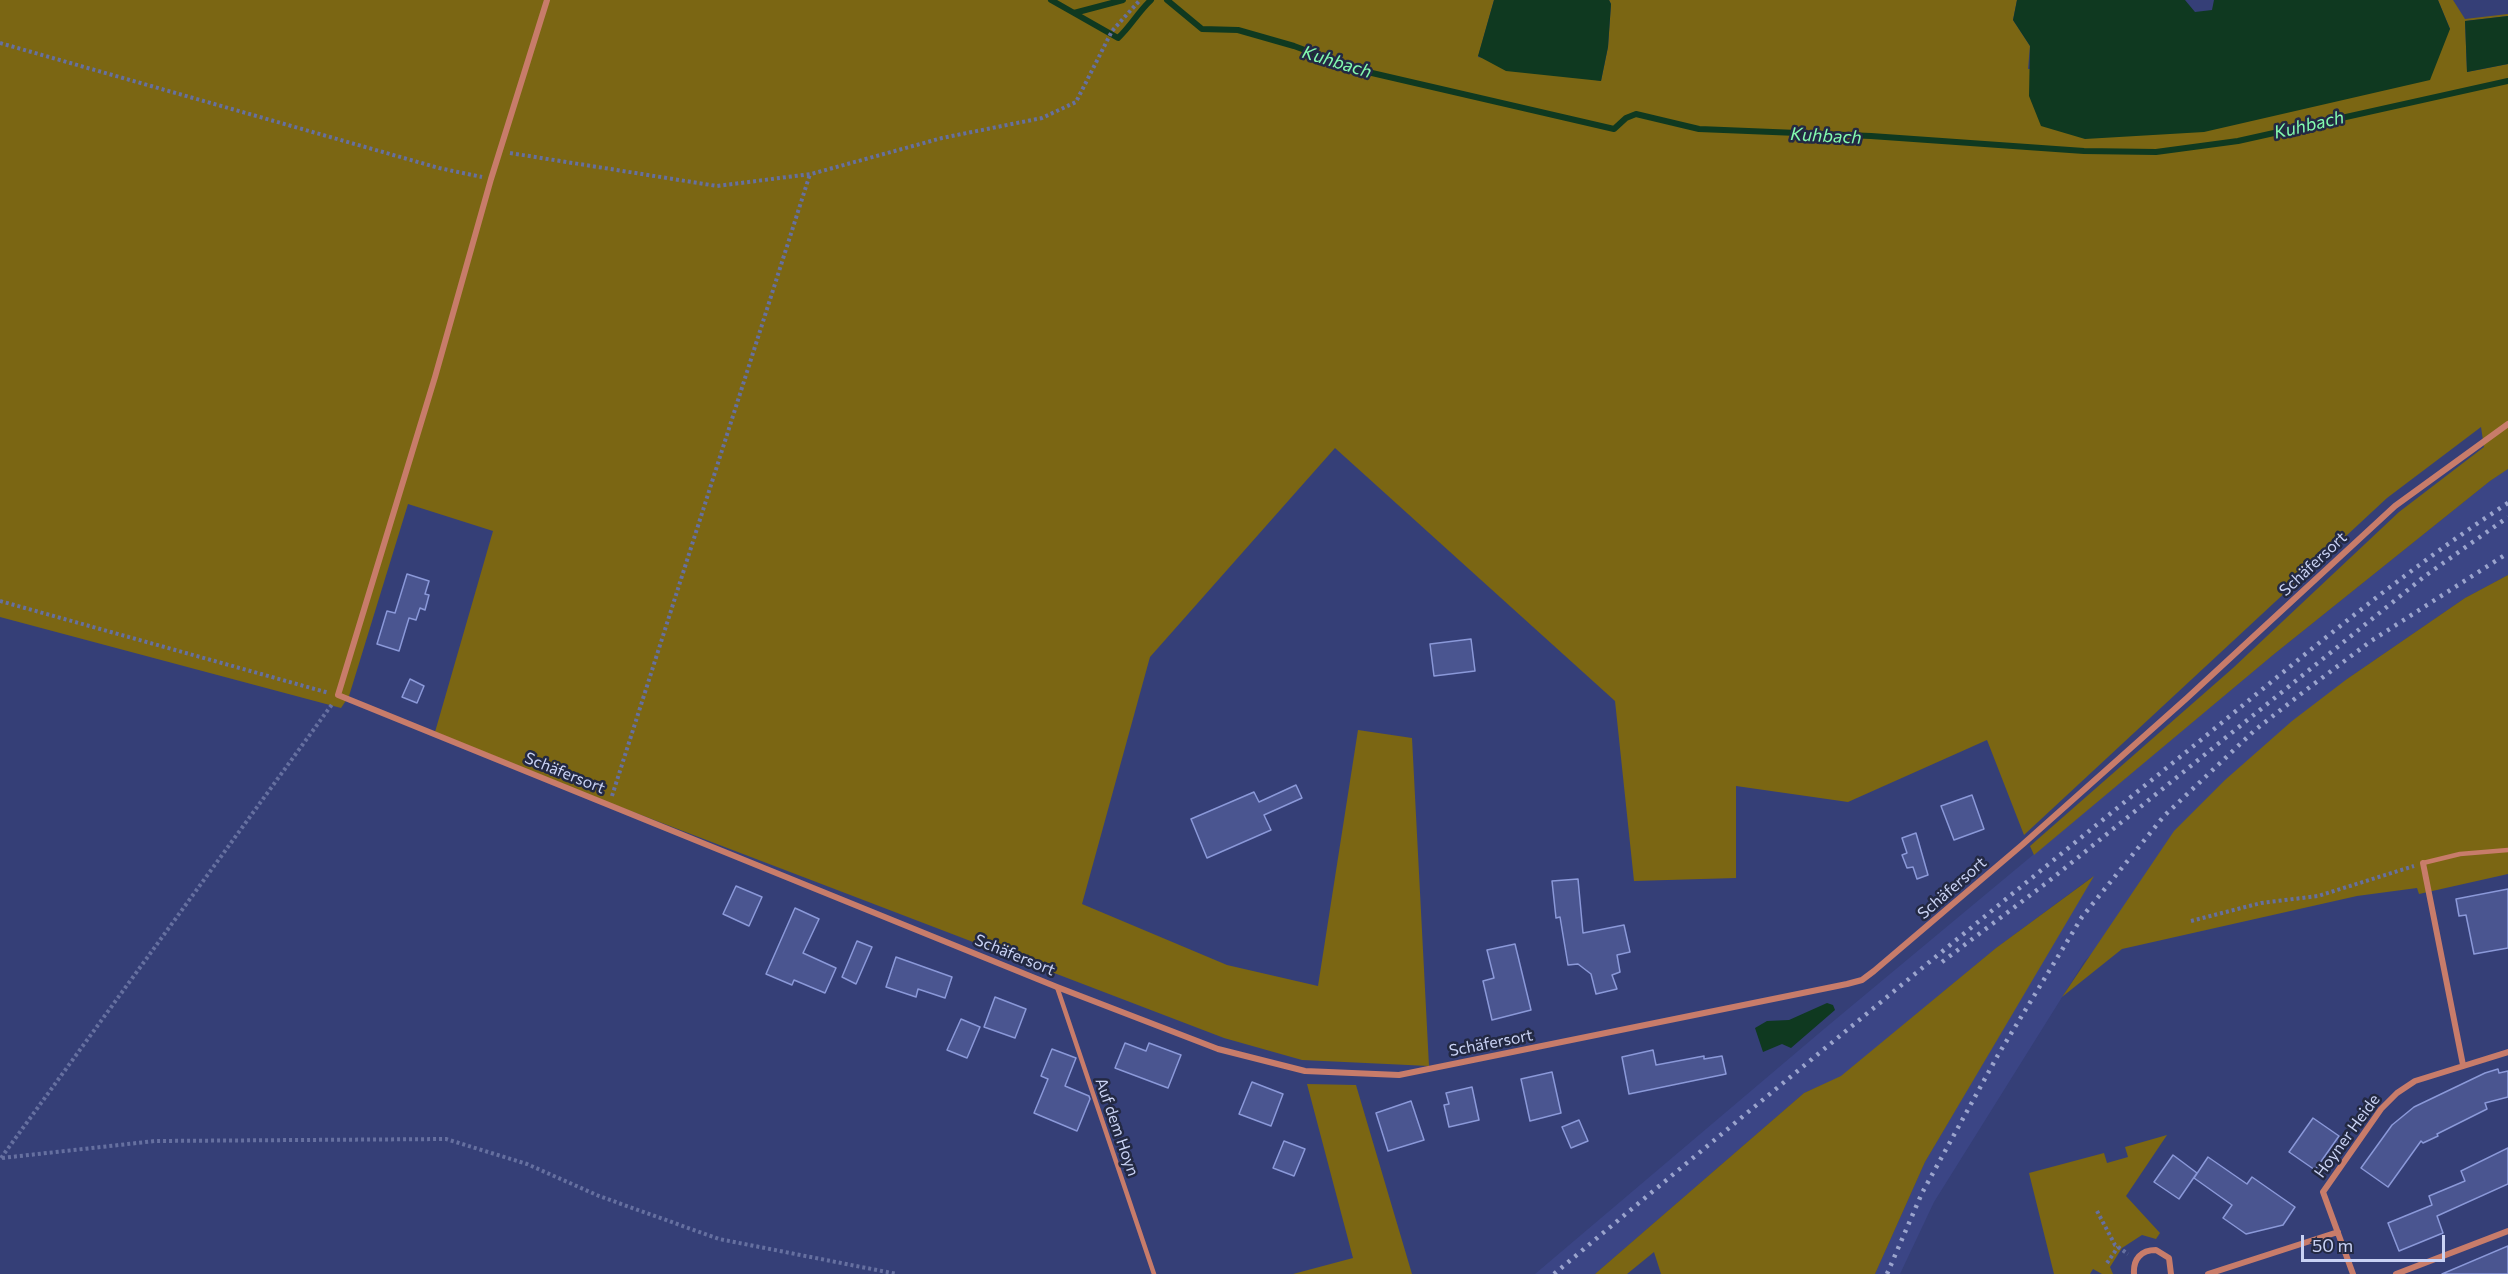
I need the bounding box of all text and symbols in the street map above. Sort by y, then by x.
water label: Kuhbach [1300,41,1374,83]
water label: Kuhbach [2272,106,2346,144]
water label: Kuhbach [1790,123,1862,149]
street label: Schäfersort [2275,528,2351,600]
street label: Schäfersort [522,748,608,798]
street label: Schäfersort [1914,853,1990,923]
street label: Schäfersort [972,930,1058,980]
street label: Schäfersort [1447,1025,1535,1061]
street label: Auf dem Hoyn [1091,1075,1143,1179]
street label: Hoyner Heide [2310,1090,2384,1182]
scale bar [2304,1223,2448,1261]
text: 50 m [2312,1234,2353,1256]

